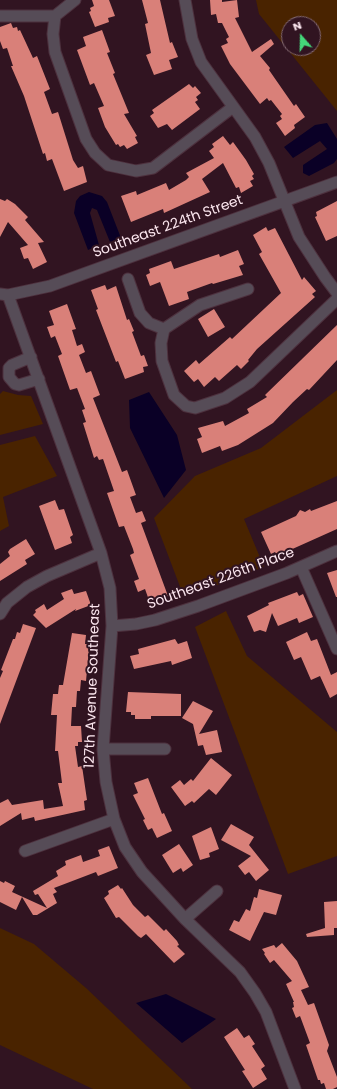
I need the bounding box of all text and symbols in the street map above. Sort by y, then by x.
north arrow [281,16,321,56]
text: N [291,17,304,35]
street label: Southeast 224th Street [91,192,245,262]
street label: Southeast 226th Place [145,545,297,613]
street label: 127th Avenue Southeast [82,603,104,769]

